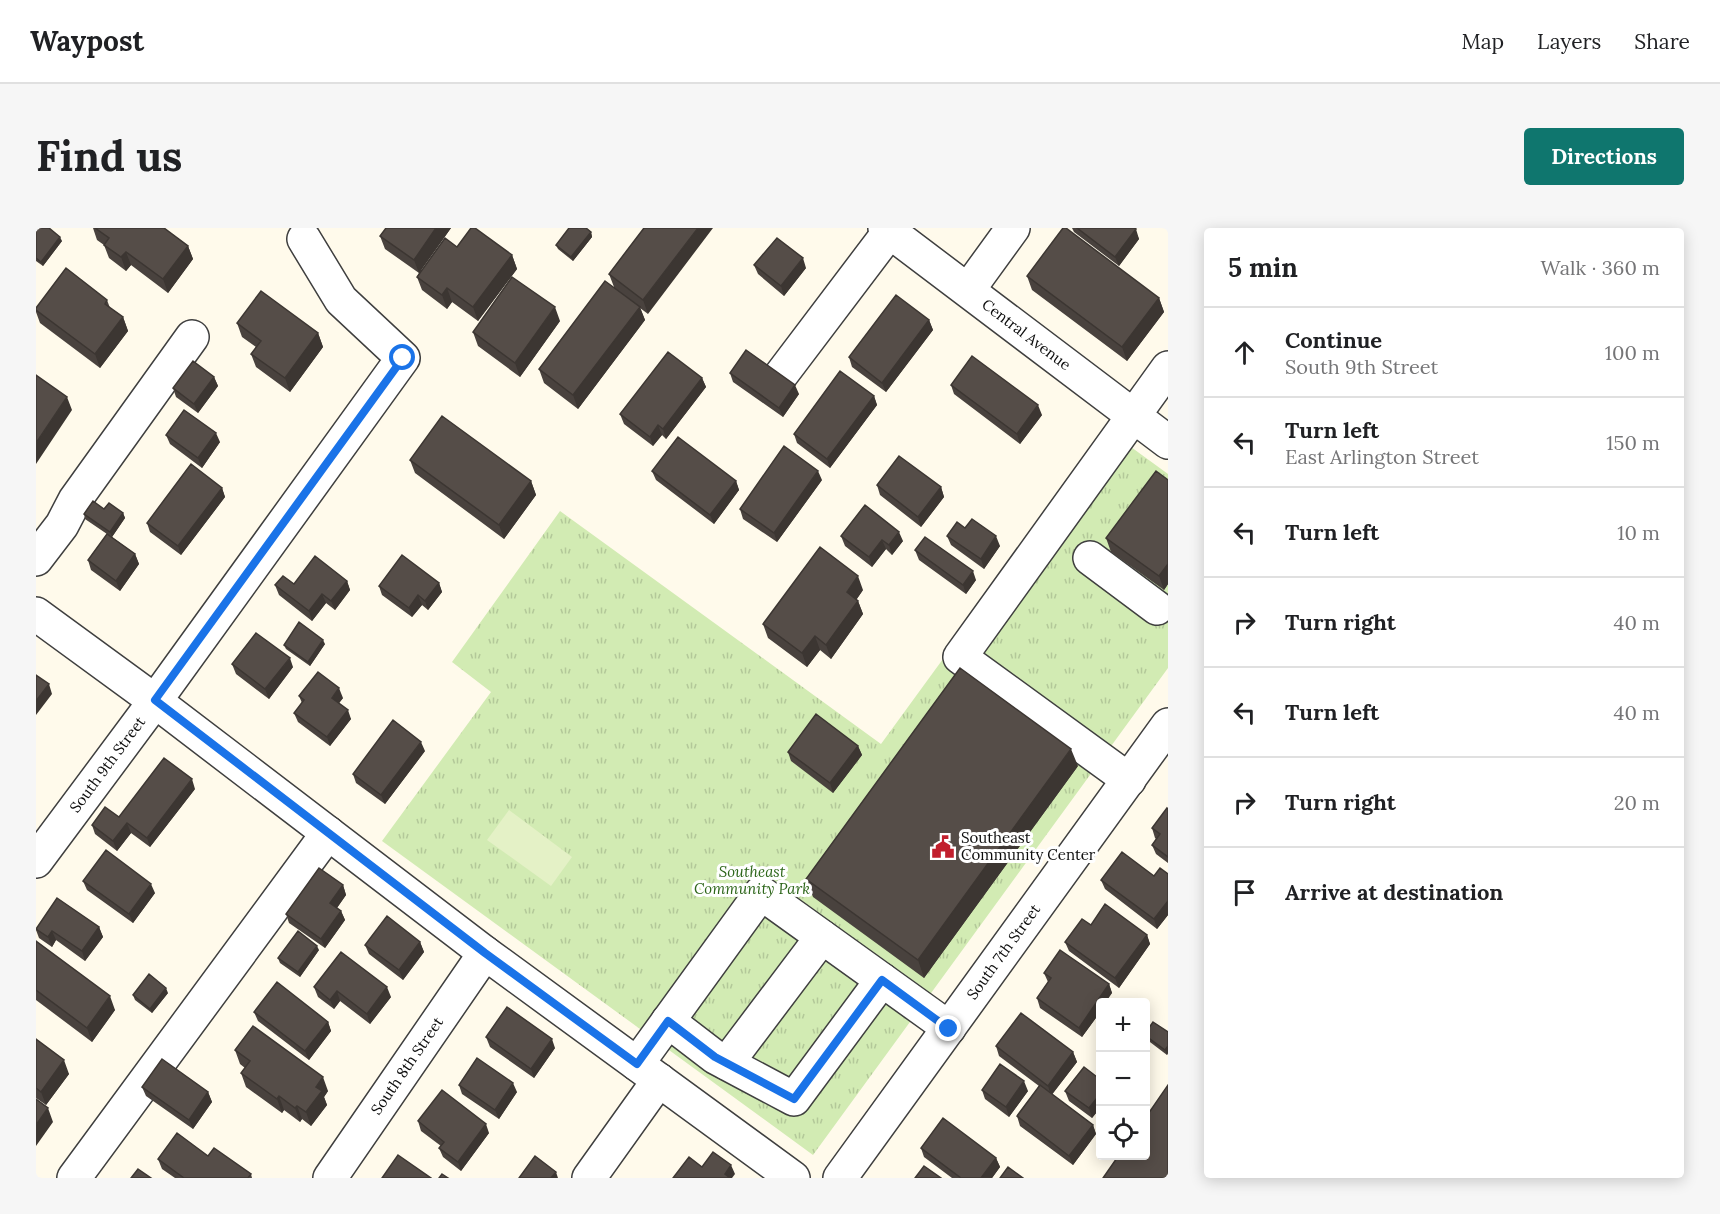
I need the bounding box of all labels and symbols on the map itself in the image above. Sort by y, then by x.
street label: Central Avenue [978,295,1075,374]
route start [389,344,415,370]
street label: South 9th Street [65,712,149,816]
place label: Southeast Community Center [961,828,1096,864]
public building icon: Southeast Community Center [930,834,956,860]
park label: Southeast Community Park [694,862,810,898]
street label: South 7th Street [962,900,1044,1003]
street label: South 8th Street [366,1013,447,1118]
route end [935,1015,961,1041]

